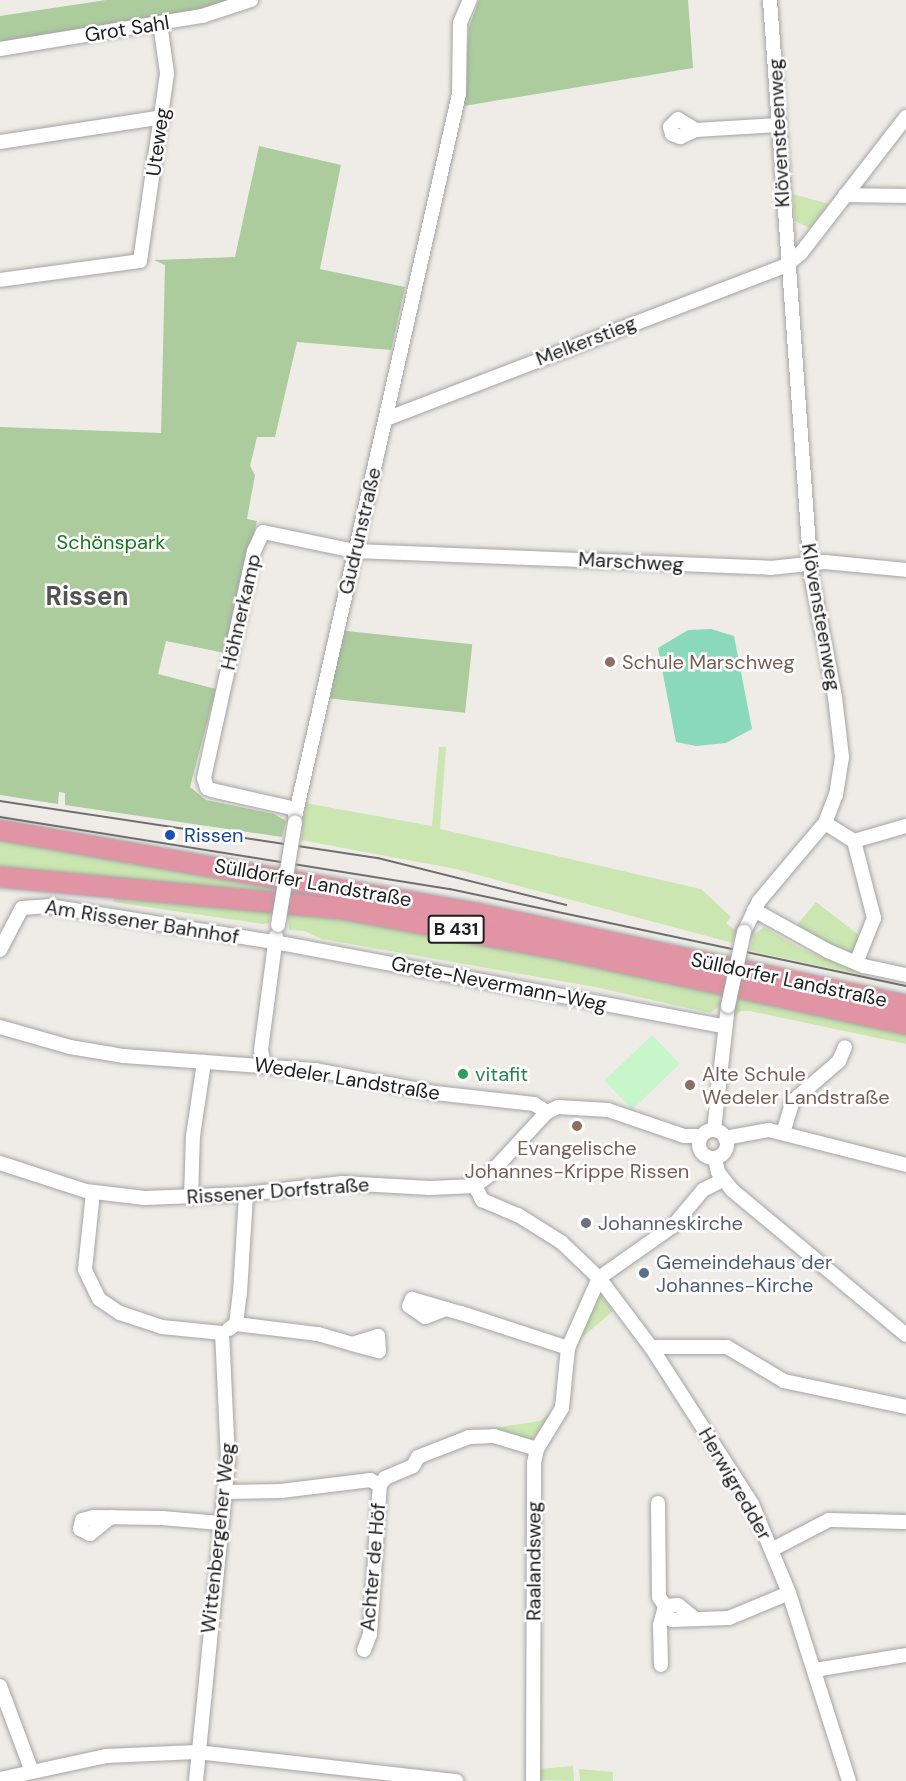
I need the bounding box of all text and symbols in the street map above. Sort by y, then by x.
street label: Grot Sahl [83,10,171,48]
street label: Klövensteenweg [763,58,795,208]
street label: Uteweg [141,106,175,178]
street label: Melkerstieg [532,311,640,371]
street label: Gudrunstraße [334,465,386,597]
park label: Schönspark [57,530,165,554]
street label: Klövensteenweg [796,542,846,692]
street label: Marschweg [578,547,684,577]
street label: Höhnerkamp [216,552,266,672]
district label: Rissen [46,581,128,613]
place label: Schule Marschweg [622,650,795,674]
marker: Schule Marschweg [603,655,617,669]
place label: Rissen [184,823,244,847]
marker: Rissen [161,826,179,844]
street label: Sülldorfer Landstraße [213,854,413,912]
street label: Am Rissener Bahnhof [43,895,241,949]
road number: B 431 [428,914,484,944]
street label: Sülldorfer Landstraße [689,948,889,1012]
street label: Grete-Nevermann-Weg [389,951,609,1017]
street label: Wedeler Landstraße [252,1052,442,1106]
place label: vitafit [475,1062,528,1086]
place label: Alte Schule Wedeler Landstraße [702,1062,890,1109]
marker: vitafit [456,1067,470,1081]
marker: Alte Schule Wedeler Landstraße [683,1078,697,1092]
marker: Evangelische Johannes-Krippe Rissen [570,1119,584,1133]
place label: Evangelische Johannes-Krippe Rissen [465,1136,689,1183]
street label: Rissener Dorfstraße [186,1173,370,1209]
place label: Johanneskirche [598,1211,743,1235]
marker: Johanneskirche [579,1216,593,1230]
place label: Gemeindehaus der Johannes-Kirche [656,1250,832,1297]
marker: Gemeindehaus der Johannes-Kirche [637,1266,651,1280]
street label: Herwigredder [693,1424,777,1544]
street label: Wittenbergener Weg [196,1441,240,1635]
street label: Raalandsweg [522,1501,546,1621]
street label: Achter de Höf [355,1502,391,1632]

